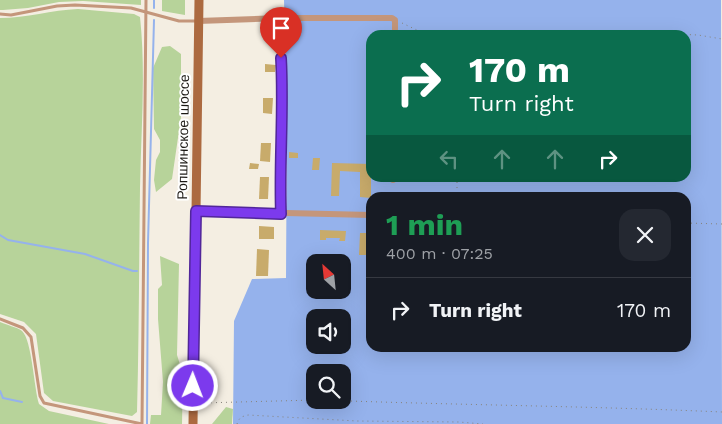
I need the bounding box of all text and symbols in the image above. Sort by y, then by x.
pin [260,7,302,58]
icon: arrive [267,14,295,42]
text: 170 m [469,49,570,91]
icon: right [386,50,451,115]
street label: Ропшинское шоссе [174,74,192,200]
text: Turn right [469,91,574,116]
icon: left [435,145,463,173]
icon: ahead [488,145,516,173]
icon: ahead [541,145,569,173]
icon: right [594,145,622,173]
text: 1 min [386,207,463,242]
button: close [619,209,671,261]
text: 400 m · 07:25 [386,244,493,263]
north arrow [306,254,351,299]
map controls [306,254,351,409]
icon: right [386,296,414,324]
text: Turn right [429,299,522,322]
text: 170 m [617,299,671,322]
button: sound [306,309,351,354]
position arrow [166,359,218,411]
button: search [306,364,351,409]

